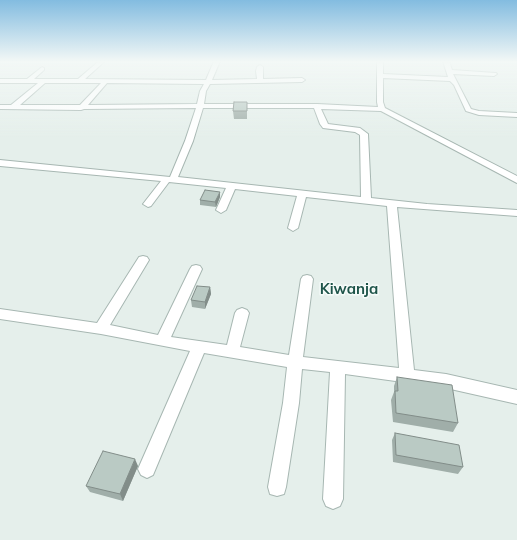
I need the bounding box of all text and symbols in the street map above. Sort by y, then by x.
district label: Kiwanja [320,280,378,298]

